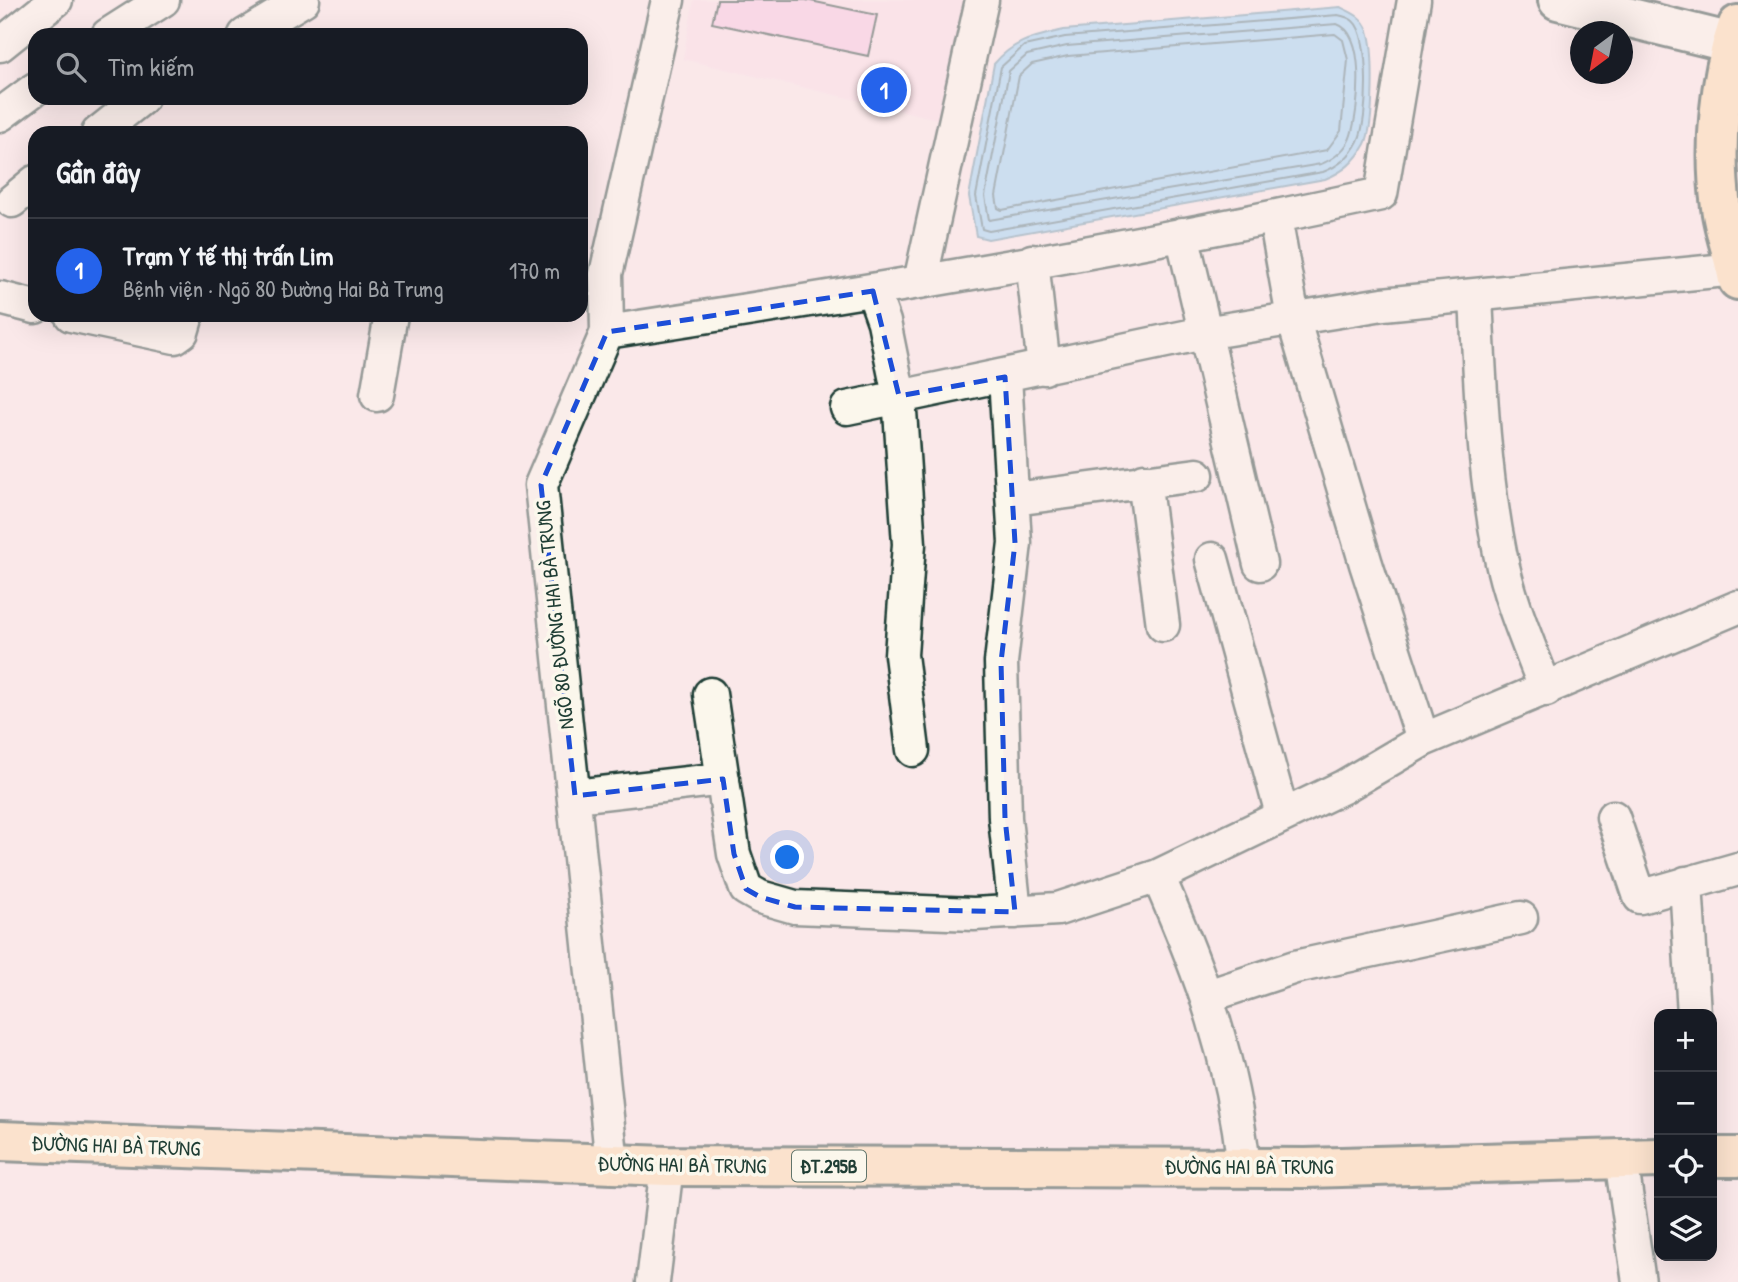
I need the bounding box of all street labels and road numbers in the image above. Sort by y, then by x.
street label: NGÕ 80 ĐƯỜNG HAI BÀ TRƯNG [528,499,581,731]
street label: ĐƯỜNG HAI BÀ TRƯNG [31,1128,201,1163]
street label: ĐƯỜNG HAI BÀ TRƯNG [597,1149,767,1180]
road number: ĐT.295B [792,1150,866,1182]
street label: ĐƯỜNG HAI BÀ TRƯNG [1165,1152,1333,1181]

